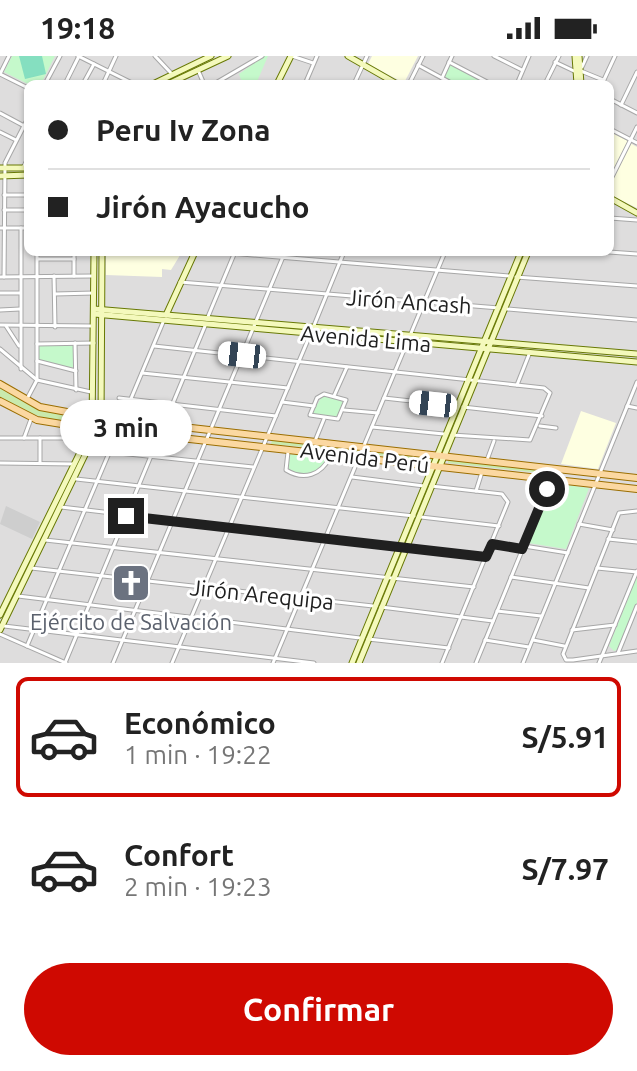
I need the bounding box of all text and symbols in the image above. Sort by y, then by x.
text: 19:18 [40,11,115,45]
text: Peru Iv Zona [96,113,271,147]
text: Jirón Ayacucho [96,190,310,224]
street label: Jirón Ancash [346,284,472,318]
street label: Avenida Lima [300,320,432,356]
car [217,341,267,369]
car [408,390,458,418]
callout: 3 min [60,400,192,456]
text: 3 min [93,413,159,442]
street label: Avenida Perú [299,437,431,477]
route start [529,471,565,507]
route end [108,498,144,534]
church icon: Ejército de Salvación [110,562,152,604]
street label: Jirón Arequipa [189,574,335,614]
place label: Ejército de Salvación [30,609,232,634]
icon: car [28,701,100,773]
text: Económico [124,706,276,740]
text: S/5.91 [522,720,609,754]
text: 1 min · 19:22 [124,740,272,769]
icon: car [28,833,100,905]
text: Confort [124,838,234,872]
text: S/7.97 [522,852,609,886]
text: 2 min · 19:23 [124,872,272,901]
button: Confirmar [24,963,613,1055]

